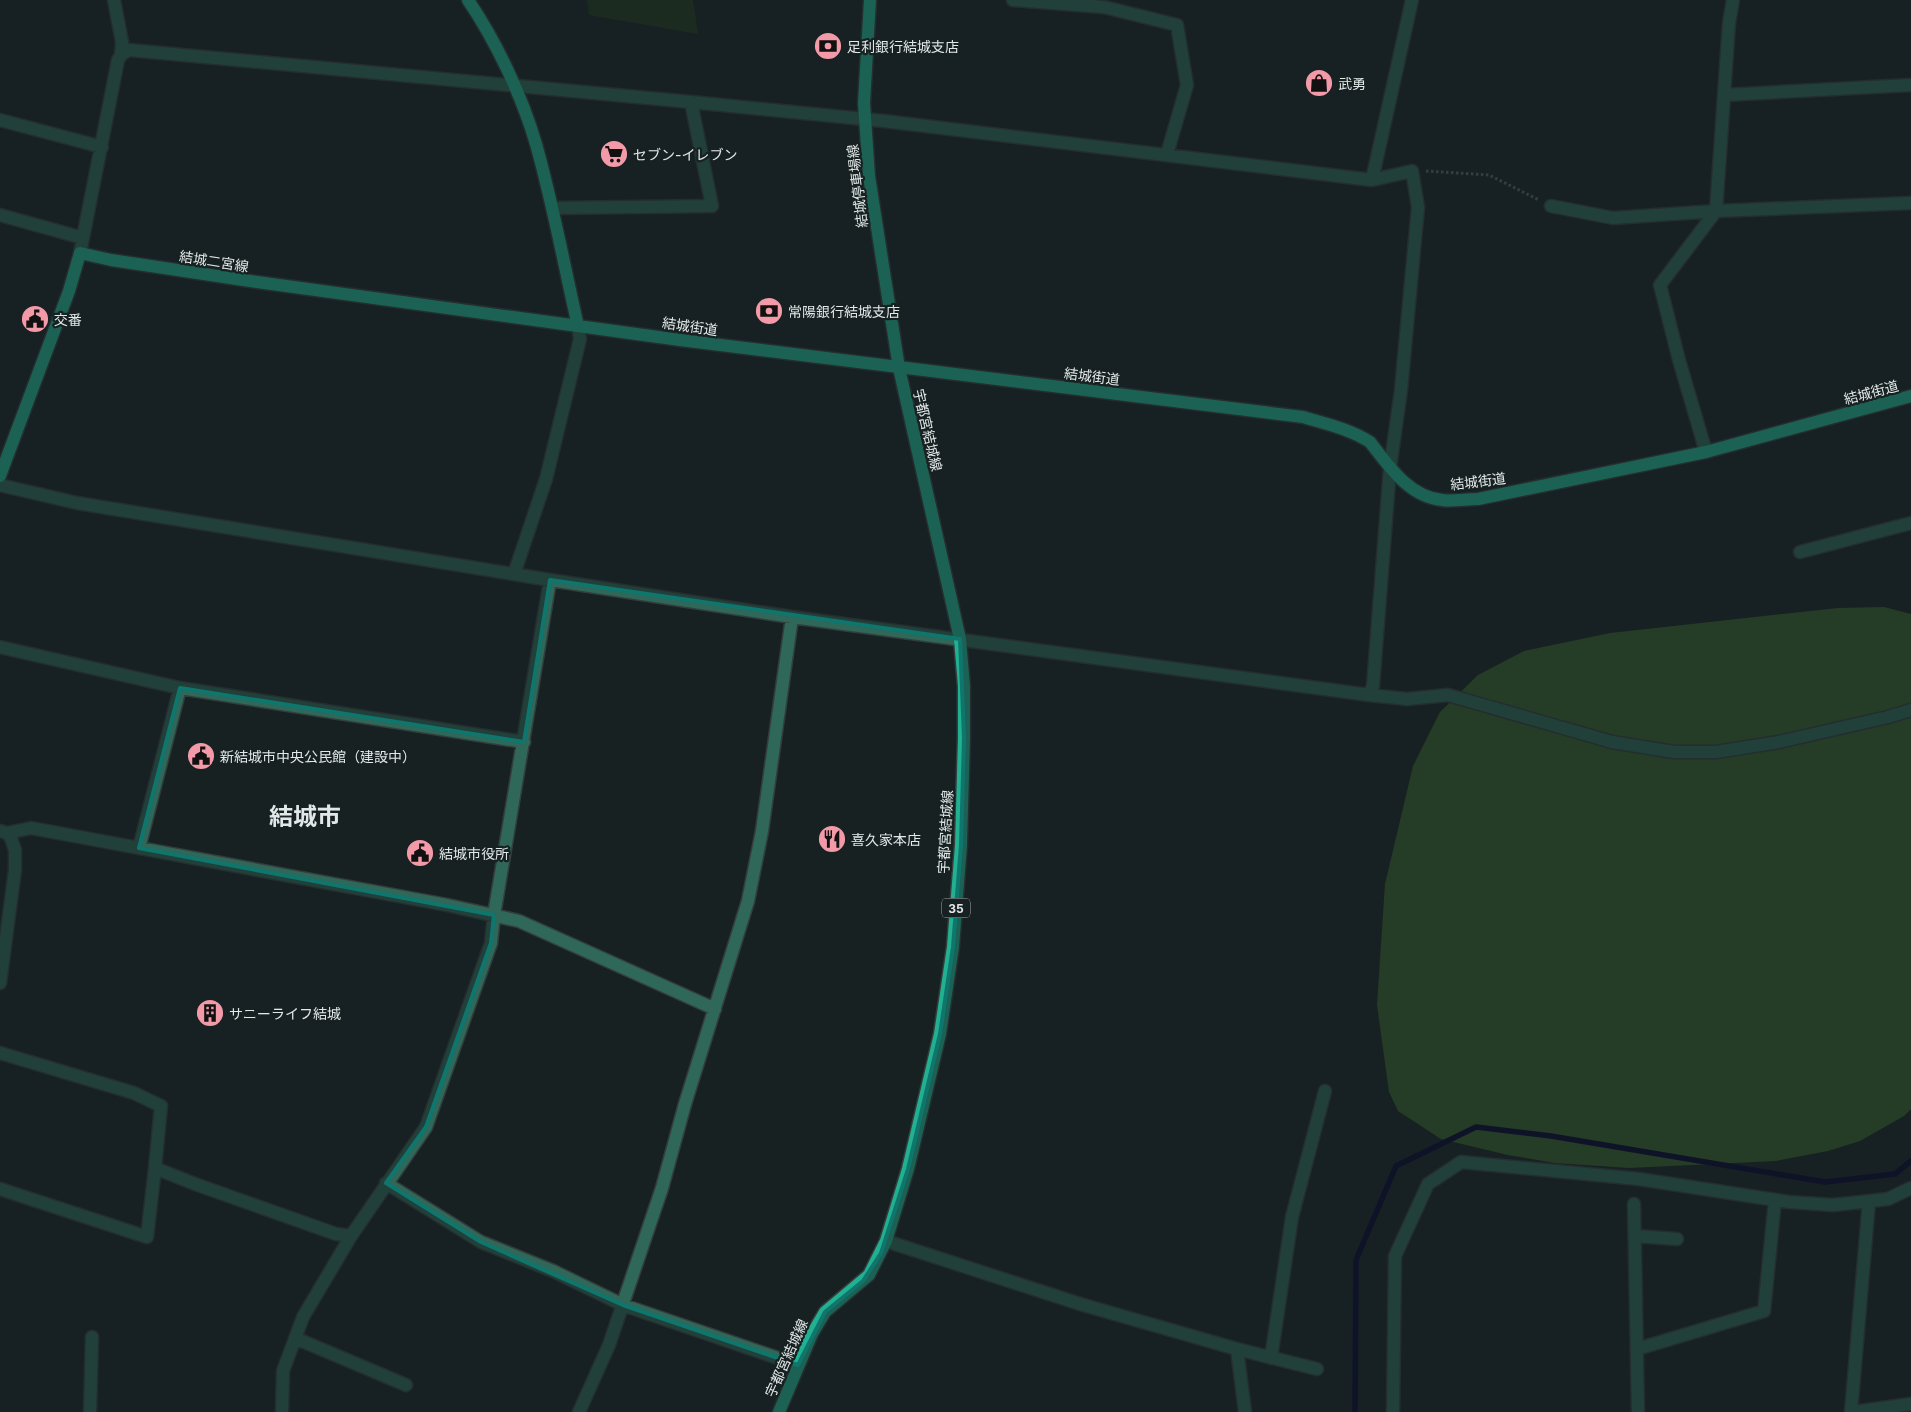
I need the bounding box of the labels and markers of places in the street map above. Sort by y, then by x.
bank icon: 足利銀行結城支店 [813,31,843,61]
place label: 足利銀行結城支店 [847,38,959,55]
shop icon: 武勇 [1304,68,1334,98]
place label: 武勇 [1338,75,1366,92]
supermarket icon: セブン-イレブン [599,139,629,169]
place label: セブン-イレブン [633,146,737,163]
bank icon: 常陽銀行結城支店 [754,296,784,326]
place label: 常陽銀行結城支店 [788,303,900,320]
public building icon: 交番 [20,304,50,334]
place label: 交番 [54,311,82,328]
public building icon: 新結城市中央公民館（建設中） [186,741,216,771]
place label: 新結城市中央公民館（建設中） [220,748,416,765]
restaurant icon: 喜久家本店 [817,824,847,854]
place label: 喜久家本店 [851,831,921,848]
public building icon: 結城市役所 [405,838,435,868]
place label: 結城市役所 [439,845,509,862]
building icon: サニーライフ結城 [195,998,225,1028]
place label: サニーライフ結城 [229,1005,341,1022]

